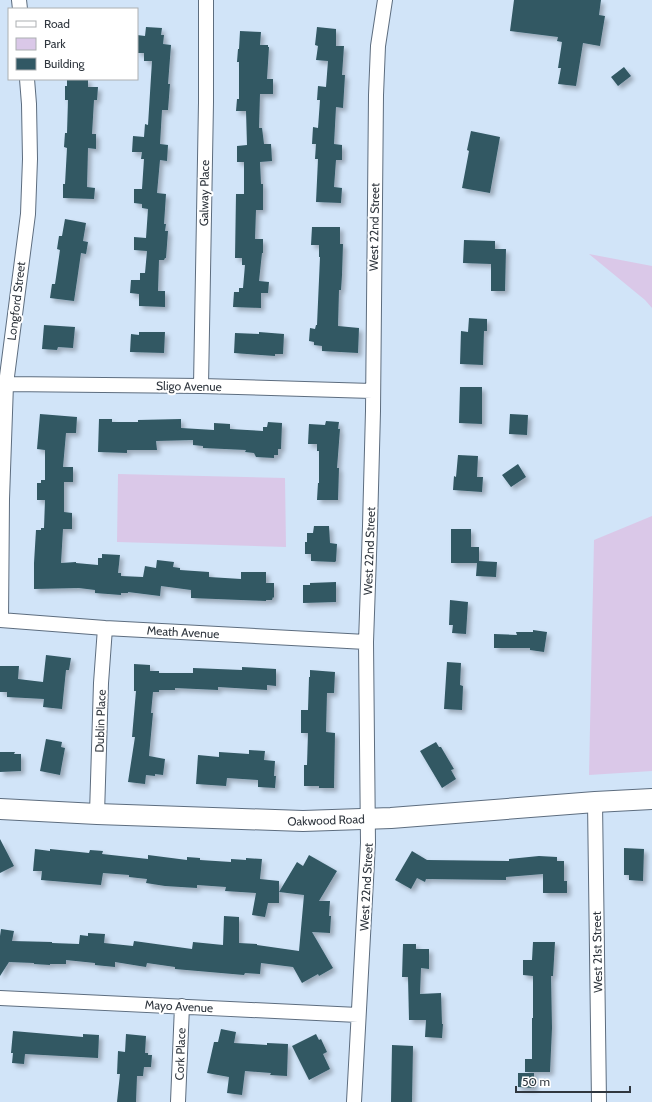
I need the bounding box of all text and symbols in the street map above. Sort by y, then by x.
legend [8,8,138,80]
text: Road [44,16,70,31]
text: Park [44,36,66,51]
text: Building [44,56,86,71]
street label: Galway Place [196,160,212,226]
street label: West 22nd Street [366,183,382,271]
street label: Longford Street [4,261,28,341]
street label: Sligo Avenue [156,378,222,394]
street label: West 22nd Street [360,507,378,595]
street label: Meath Avenue [146,623,220,641]
street label: Dublin Place [91,689,109,753]
street label: Oakwood Road [287,811,365,829]
street label: West 22nd Street [356,843,376,931]
street label: West 21st Street [589,911,605,993]
street label: Mayo Avenue [144,997,214,1015]
street label: Cork Place [172,1027,188,1081]
scale bar [516,1068,630,1094]
text: 50 m [522,1074,550,1089]

